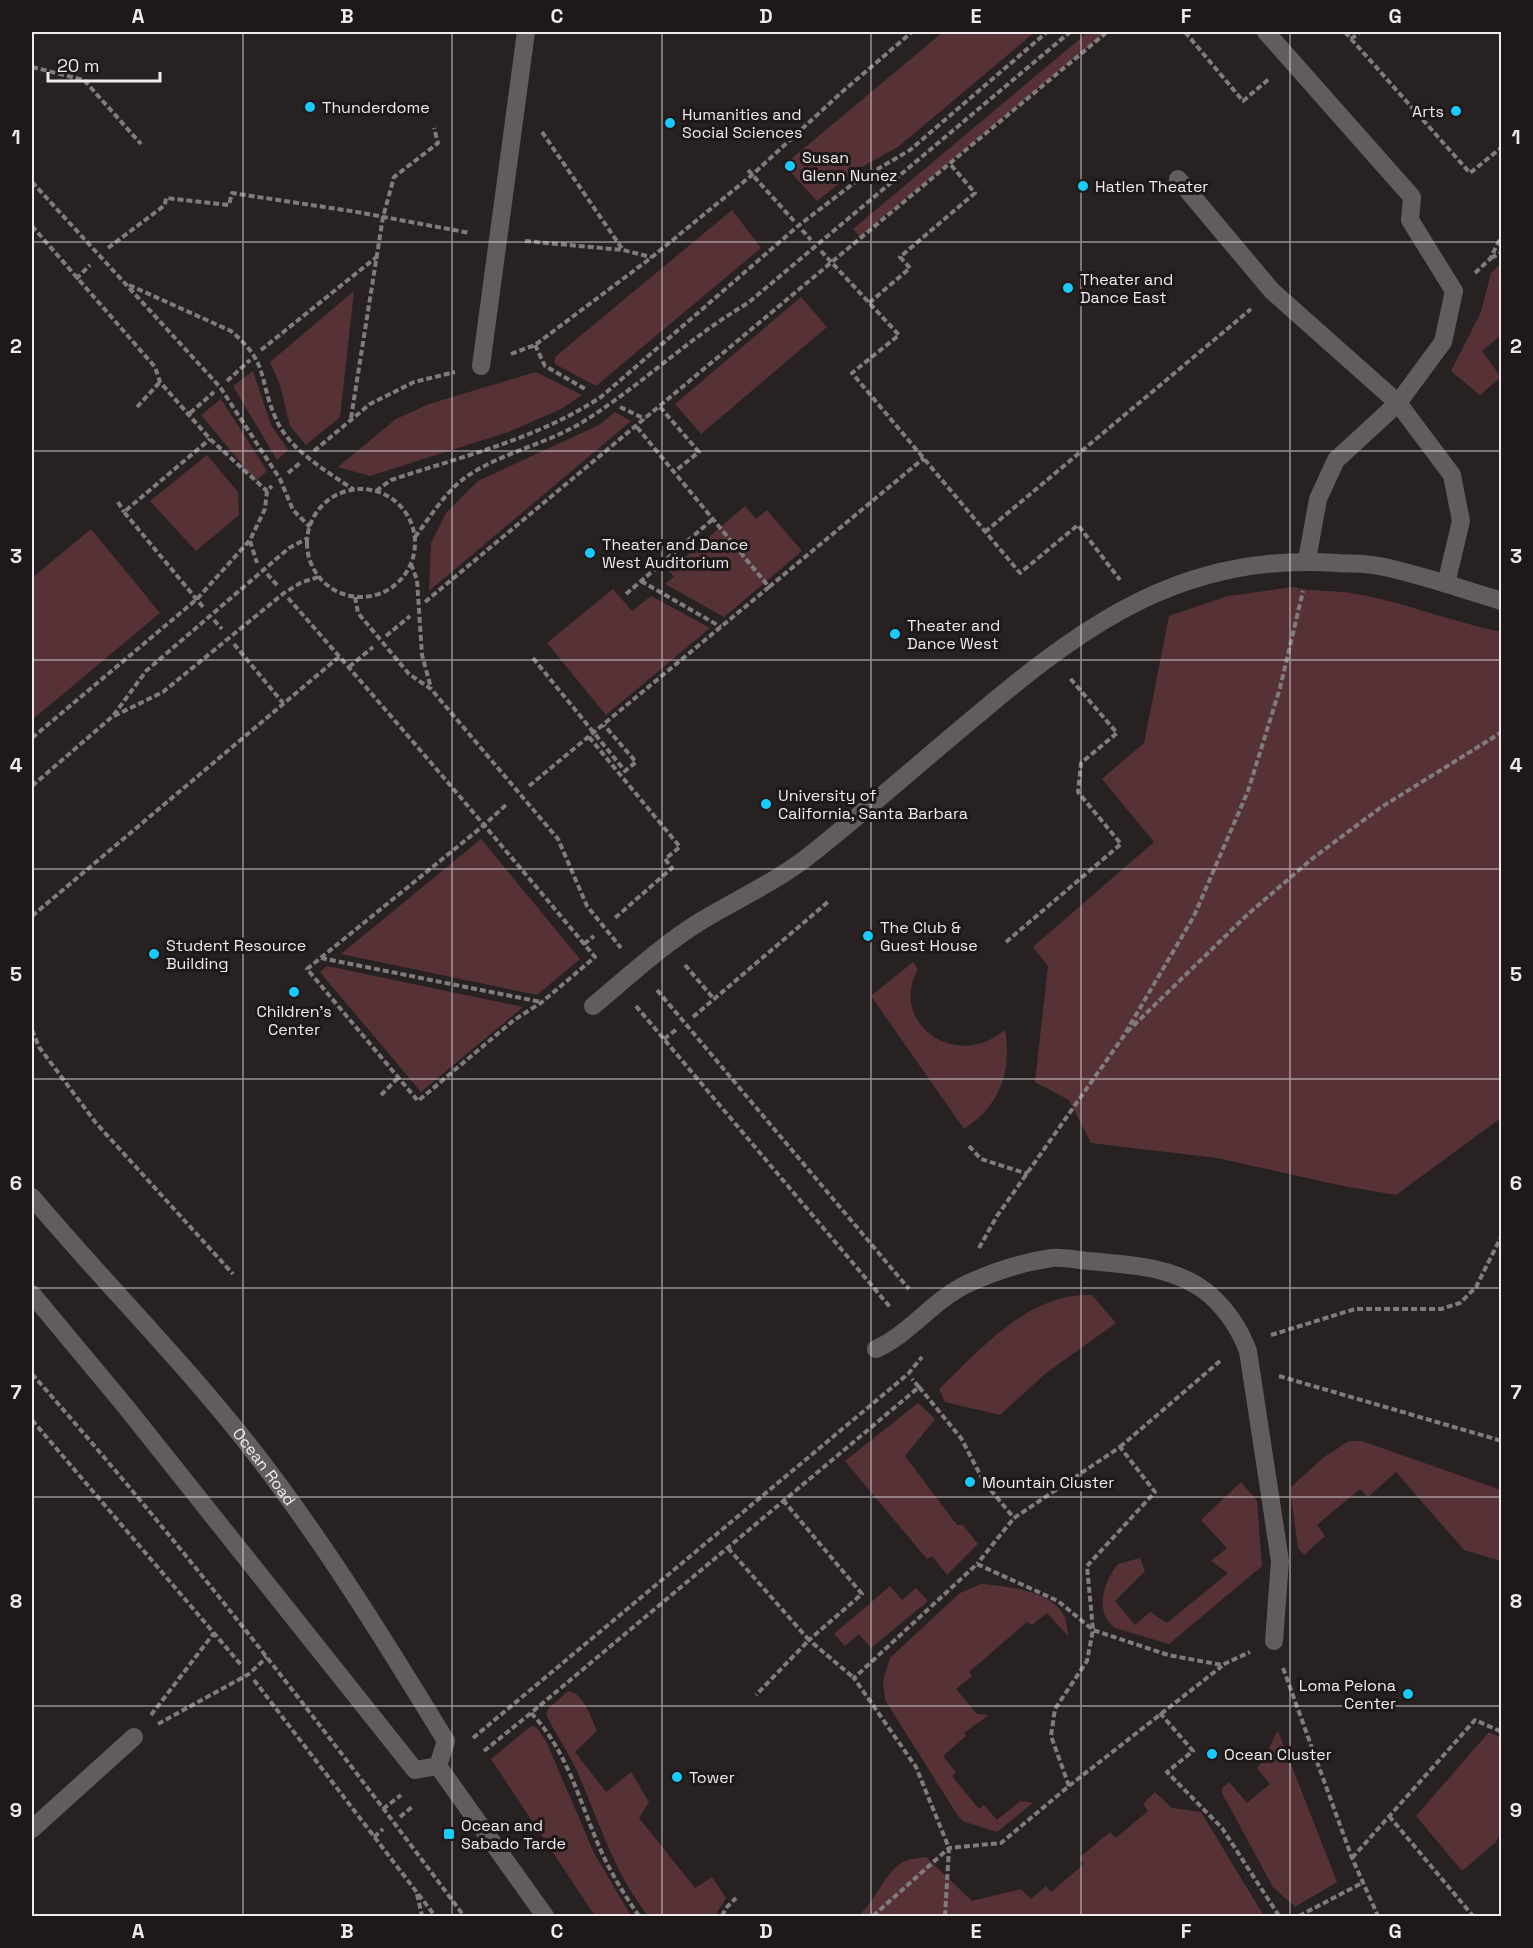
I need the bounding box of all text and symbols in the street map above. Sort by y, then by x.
text: A [132,3,145,29]
text: B [340,3,354,29]
text: C [551,3,564,29]
text: D [759,3,773,29]
text: E [970,3,982,29]
text: F [1181,3,1192,29]
text: G [1388,3,1402,29]
scale bar [48,45,160,83]
text: 20 m [57,54,100,77]
place label: Thunderdome [322,97,430,118]
marker: Thunderdome [303,100,317,114]
place label: Arts [1412,101,1444,122]
place label: Humanities and Social Sciences [682,104,802,143]
marker: Arts [1449,104,1463,118]
marker: Humanities and Social Sciences [663,116,677,130]
text: 1 [11,124,21,150]
text: 1 [1511,124,1521,150]
place label: Susan Glenn Nunez [802,147,897,186]
marker: Susan Glenn Nunez [783,159,797,173]
place label: Hatlen Theater [1095,176,1208,197]
marker: Hatlen Theater [1076,179,1090,193]
place label: Theater and Dance East [1080,269,1173,308]
marker: Theater and Dance East [1061,281,1075,295]
text: 2 [10,333,22,359]
text: 2 [1510,333,1522,359]
place label: Theater and Dance West Auditorium [602,534,748,573]
text: 3 [10,543,22,569]
text: 3 [1510,543,1522,569]
marker: Theater and Dance West Auditorium [583,546,597,560]
place label: Theater and Dance West [907,615,1000,654]
marker: Theater and Dance West [888,627,902,641]
text: 4 [10,752,23,778]
text: 4 [1510,752,1523,778]
place label: University of California, Santa Barbara [778,785,968,824]
marker: University of California, Santa Barbara [759,797,773,811]
place label: The Club & Guest House [880,917,978,956]
marker: The Club & Guest House [861,929,875,943]
place label: Student Resource Building [166,935,306,974]
marker: Student Resource Building [147,947,161,961]
text: 5 [10,961,22,987]
text: 5 [1510,961,1522,987]
marker: Children's Center [287,985,301,999]
place label: Children's Center [256,1001,332,1040]
text: 6 [10,1170,22,1196]
text: 6 [1510,1170,1522,1196]
text: 7 [10,1379,22,1405]
text: 7 [1510,1379,1522,1405]
street label: Ocean Road [228,1424,300,1510]
place label: Mountain Cluster [982,1472,1114,1493]
marker: Mountain Cluster [963,1475,977,1489]
text: 8 [10,1588,22,1614]
text: 8 [1510,1588,1522,1614]
place label: Loma Pelona Center [1299,1675,1396,1714]
marker: Loma Pelona Center [1401,1687,1415,1701]
place label: Ocean Cluster [1224,1744,1332,1765]
marker: Ocean Cluster [1205,1747,1219,1761]
place label: Tower [689,1767,735,1788]
marker: Tower [670,1770,684,1784]
text: 9 [10,1797,22,1823]
text: 9 [1510,1797,1522,1823]
place label: Ocean and Sabado Tarde [461,1815,566,1854]
marker: Ocean and Sabado Tarde [442,1827,456,1841]
text: A [132,1918,145,1944]
text: B [340,1918,354,1944]
text: C [551,1918,564,1944]
text: D [759,1918,773,1944]
text: E [970,1918,982,1944]
text: F [1181,1918,1192,1944]
text: G [1388,1918,1402,1944]

